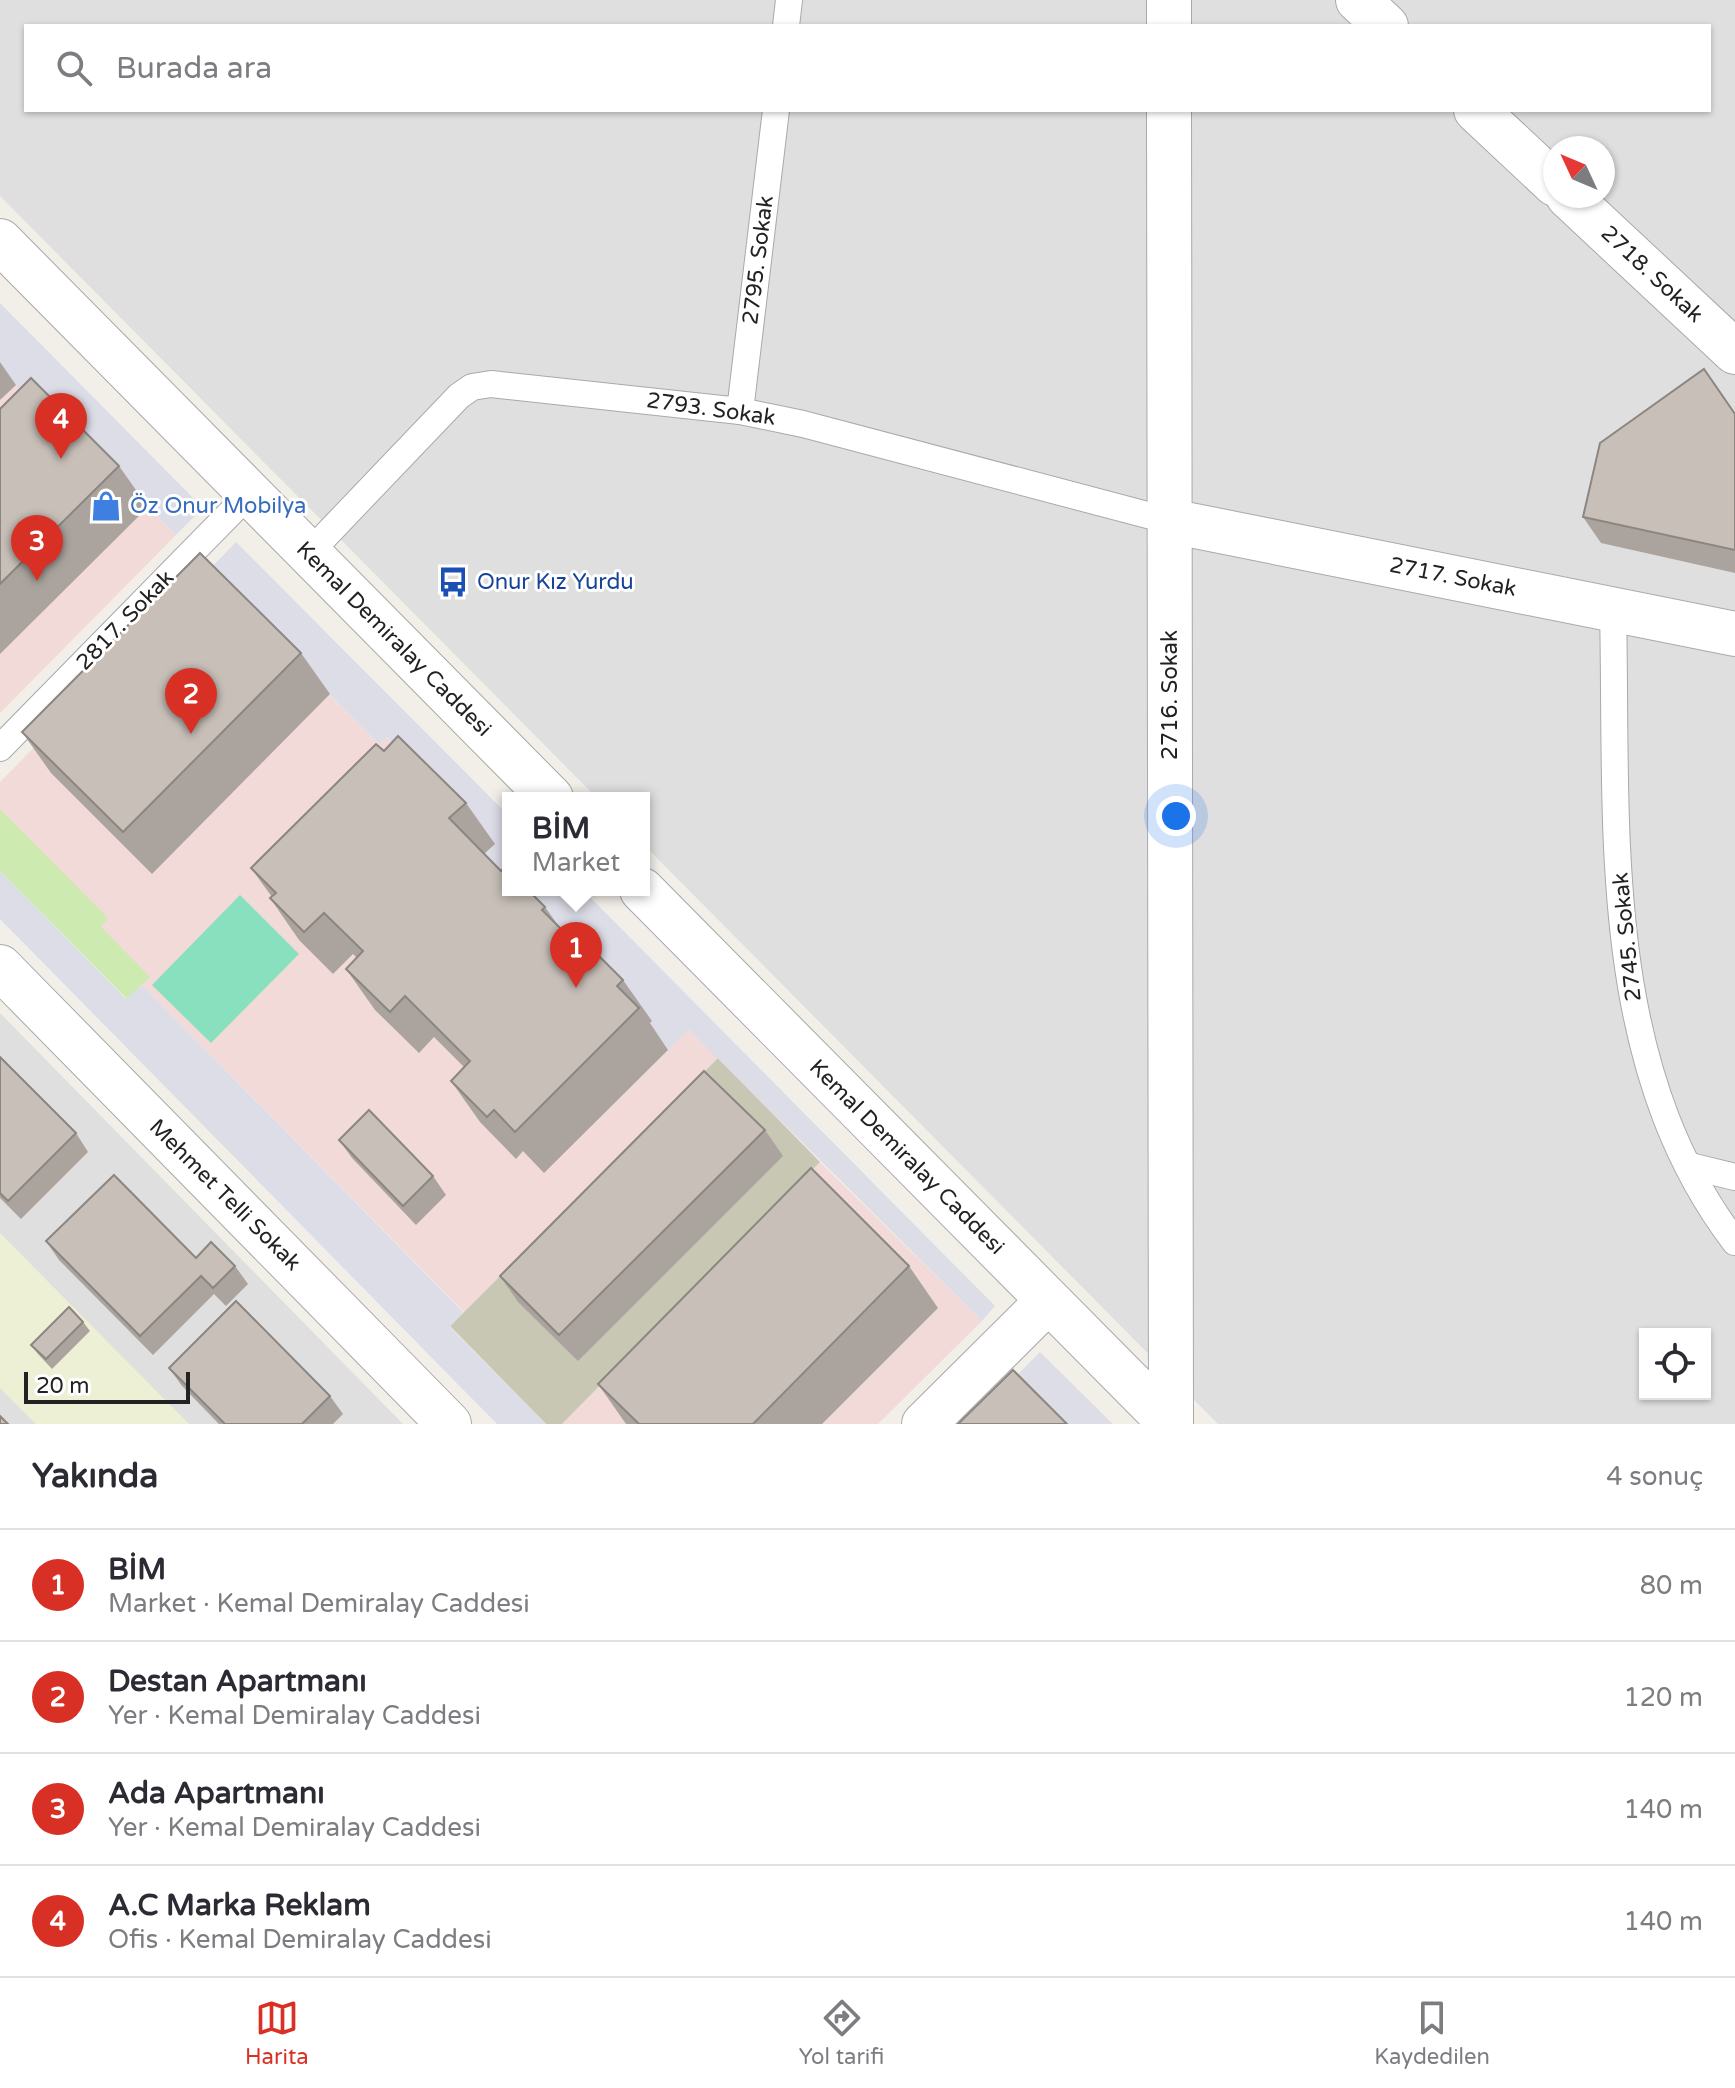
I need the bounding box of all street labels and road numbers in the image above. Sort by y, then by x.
street label: 2795. Sokak [737,194,779,326]
street label: 2718. Sokak [1596,220,1708,328]
street label: 2793. Sokak [645,387,777,431]
street label: Kemal Demiralay Caddesi [291,536,497,742]
street label: 2717. Sokak [1387,552,1519,602]
street label: 2817. Sokak [71,565,179,675]
street label: 2716. Sokak [1157,630,1183,760]
street label: 2745. Sokak [1607,871,1647,1003]
street label: Kemal Demiralay Caddesi [804,1054,1010,1260]
street label: Mehmet Telli Sokak [144,1114,306,1276]

